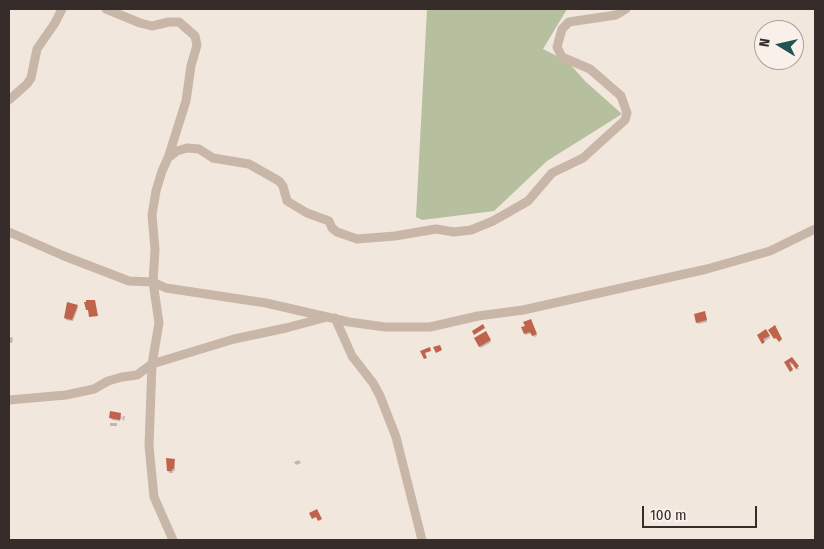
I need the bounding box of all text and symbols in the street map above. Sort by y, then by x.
north arrow [754,20,804,70]
text: N [756,37,774,48]
scale bar [644,496,759,528]
text: 100 m [650,506,687,524]

